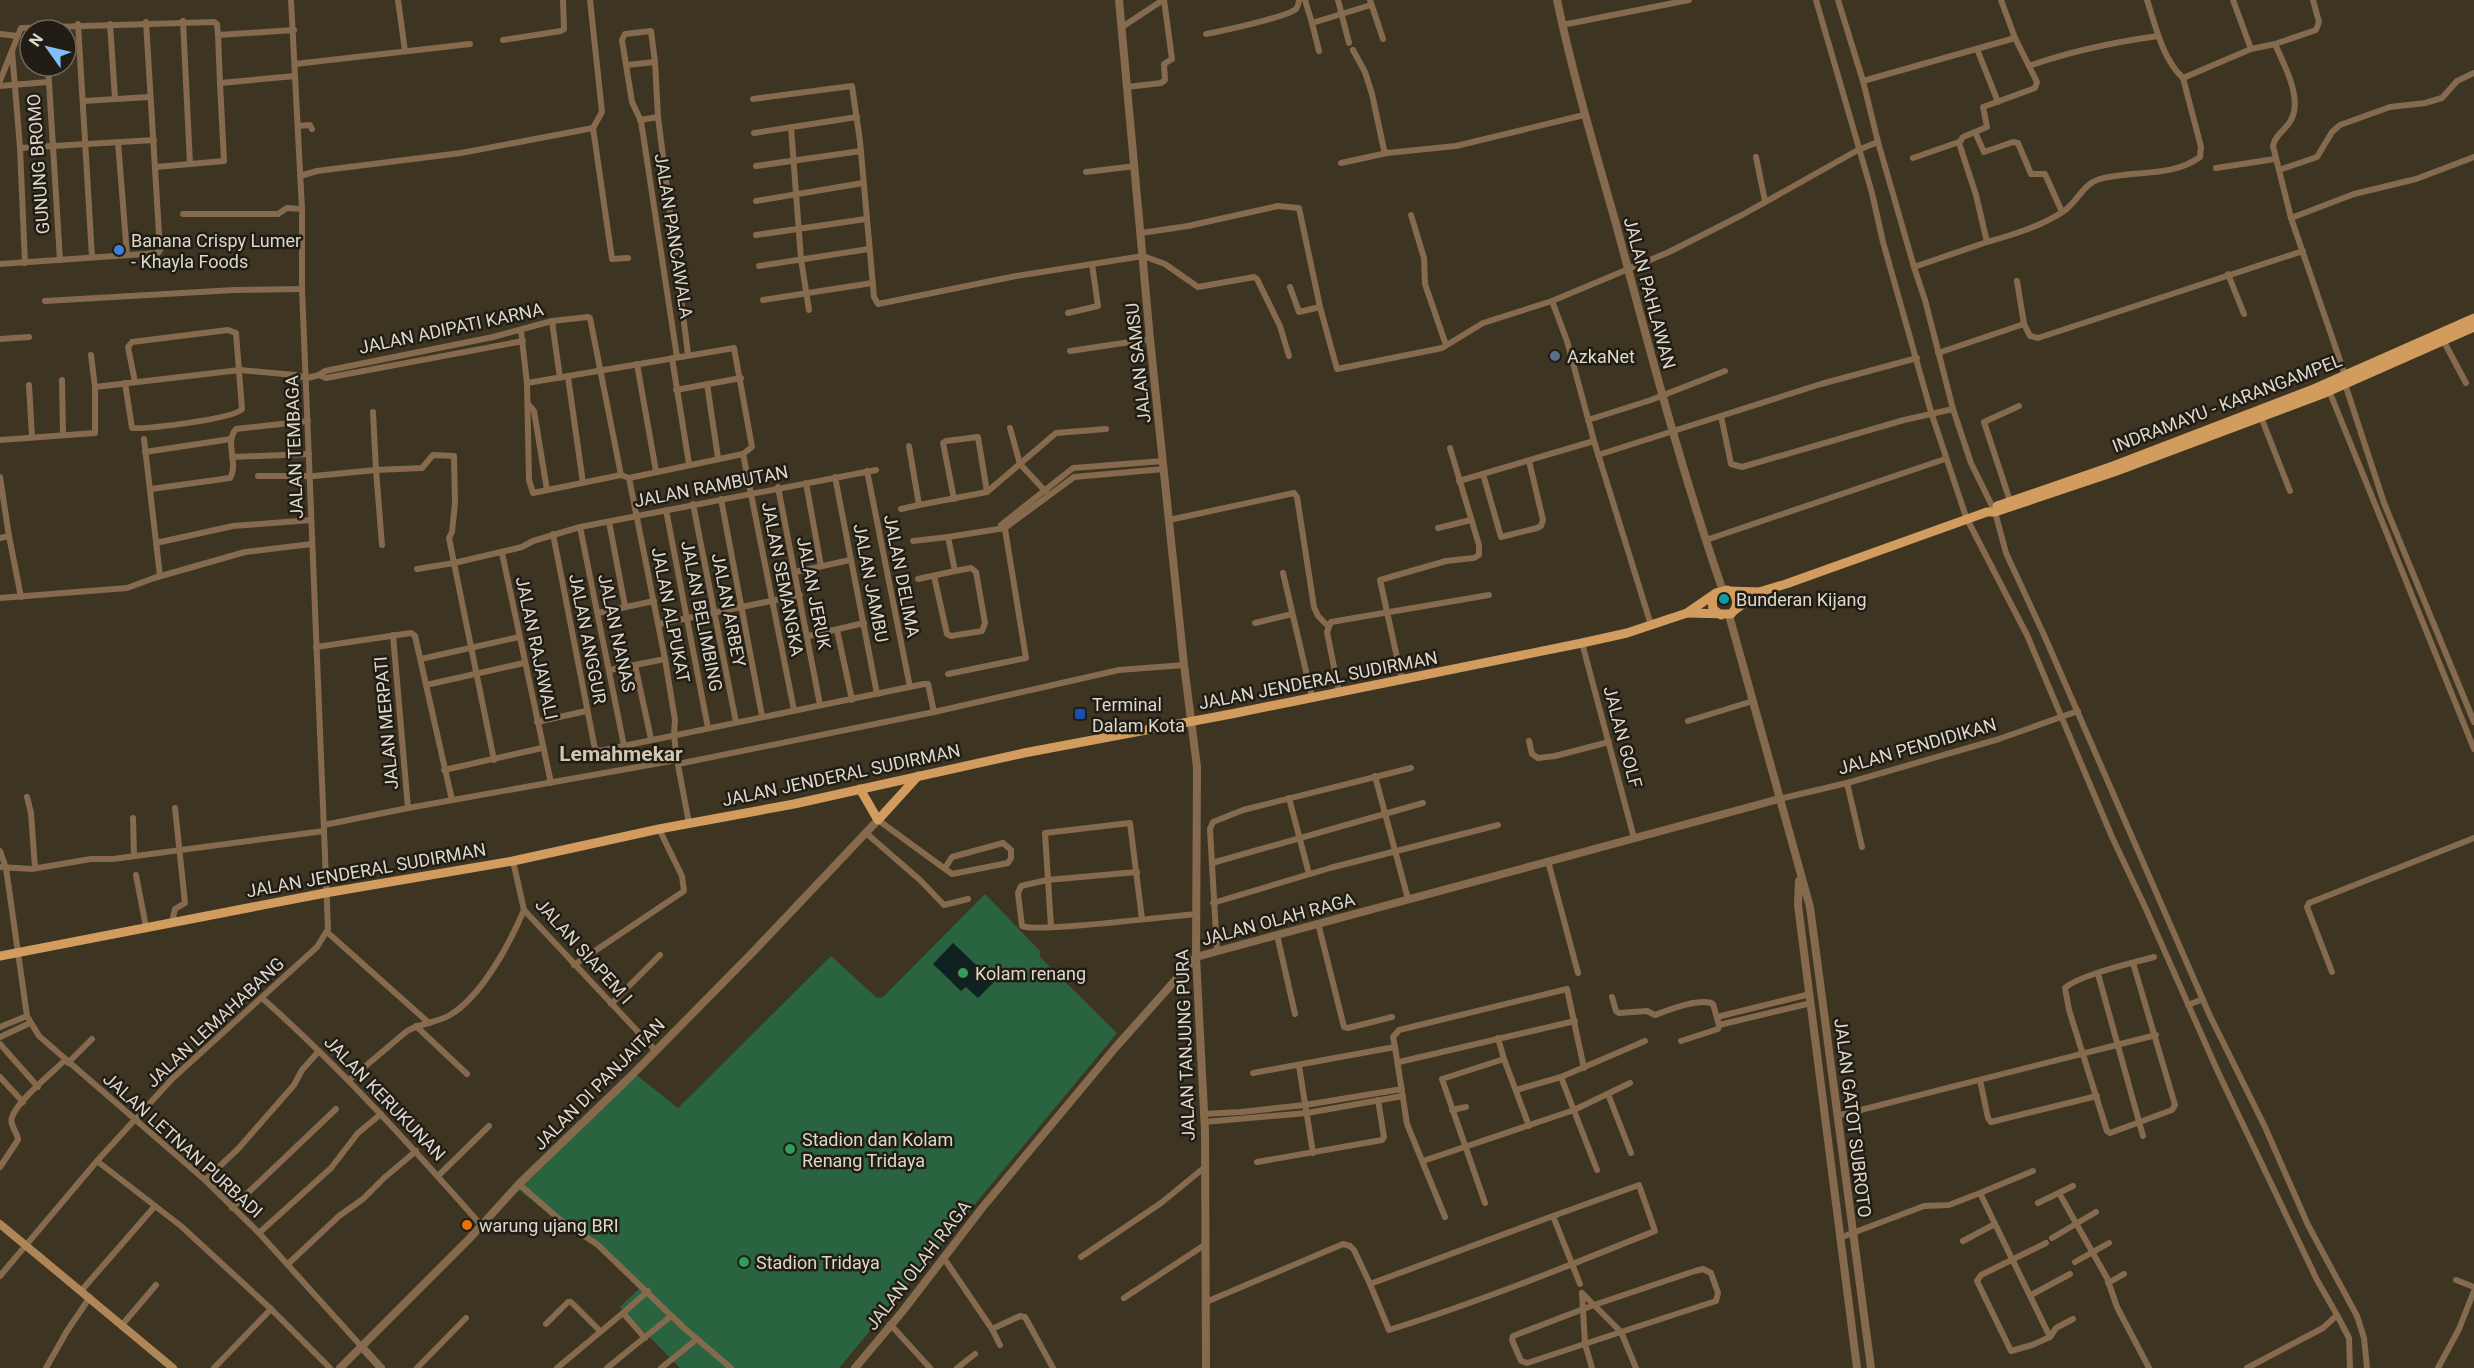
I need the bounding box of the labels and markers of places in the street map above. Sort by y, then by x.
place label: Banana Crispy Lumer - Khayla Foods [131,230,301,272]
marker: Banana Crispy Lumer - Khayla Foods [112,243,126,257]
place label: AzkaNet [1567,346,1635,367]
marker: AzkaNet [1548,349,1562,363]
place label: Bunderan Kijang [1736,589,1867,610]
marker: Bunderan Kijang [1717,592,1731,606]
place label: Terminal Dalam Kota [1092,694,1185,736]
marker: Terminal Dalam Kota [1073,707,1087,721]
place label: Kolam renang [975,963,1086,984]
marker: Kolam renang [956,966,970,980]
place label: Stadion dan Kolam Renang Tridaya [802,1129,953,1171]
marker: Stadion dan Kolam Renang Tridaya [783,1142,797,1156]
place label: warung ujang BRI [479,1215,619,1236]
marker: warung ujang BRI [460,1218,474,1232]
place label: Stadion Tridaya [756,1252,880,1273]
marker: Stadion Tridaya [737,1255,751,1269]

